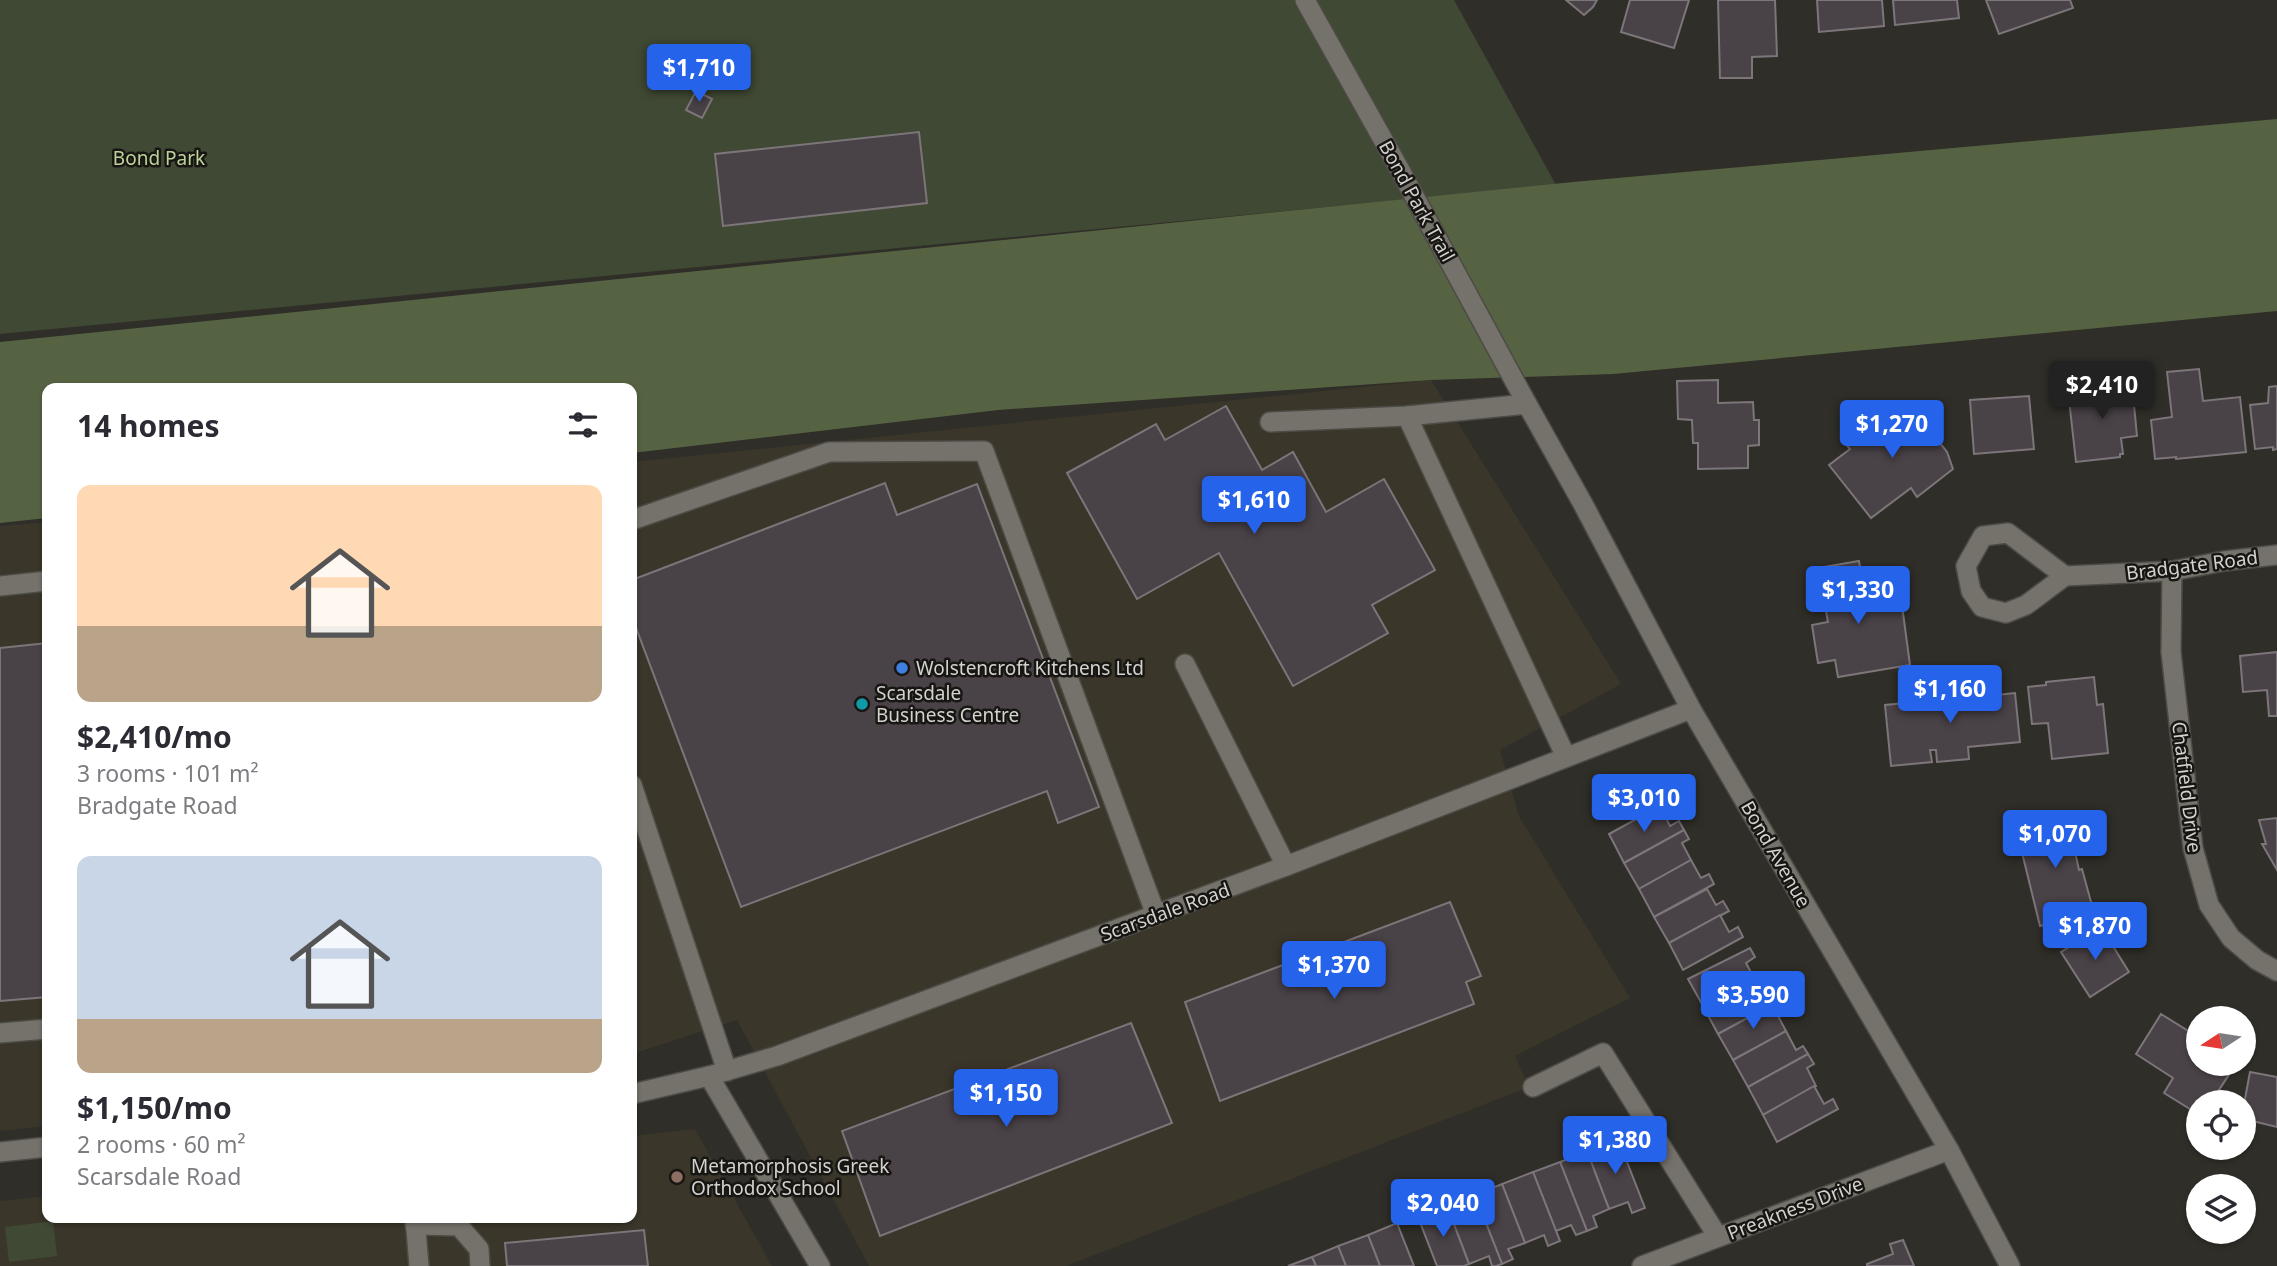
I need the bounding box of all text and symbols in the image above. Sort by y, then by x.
pin: $1,710 [642,44,756,104]
text: $1,710 [663,51,735,83]
street label: Bond Park Trail [1373,136,1461,266]
park label: Bond Park [113,145,205,171]
pin: $2,410 [2045,362,2159,421]
text: $2,410 [2066,368,2138,400]
pin: $1,270 [1835,400,1949,460]
text: 14 homes [77,405,220,446]
icon: filters [564,406,602,444]
text: $1,270 [1856,407,1928,439]
pin: $1,610 [1197,476,1311,536]
text: $1,610 [1218,483,1290,515]
icon: home [277,530,403,656]
street label: Bradgate Road [2125,544,2259,586]
pin: $1,330 [1801,566,1915,626]
text: $1,330 [1822,573,1894,605]
place label: Wolstencroft Kitchens Ltd [916,655,1144,681]
marker: Wolstencroft Kitchens Ltd [894,660,910,676]
pin: $1,160 [1893,666,2007,725]
text: $1,160 [1914,672,1986,704]
place label: Scarsdale Business Centre [876,680,1019,728]
marker: Scarsdale Business Centre [854,696,870,712]
text: $2,410/mo [77,716,232,757]
street label: Chatfield Drive [2166,720,2208,854]
text: 3 rooms · 101 m² [77,757,259,789]
pin: $3,010 [1587,774,1701,834]
text: $3,010 [1608,781,1680,813]
text: Bradgate Road [77,789,238,821]
street label: Bond Avenue [1735,796,1817,912]
pin: $1,070 [1998,810,2112,870]
text: $1,070 [2019,817,2091,849]
street label: Scarsdale Road [1097,877,1233,947]
icon: home [277,901,403,1027]
pin: $1,870 [2038,902,2152,962]
text: $1,870 [2059,909,2131,941]
pin: $1,370 [1277,942,1391,1001]
text: $1,370 [1298,948,1370,980]
pin: $3,590 [1696,972,1810,1031]
text: $3,590 [1717,978,1789,1010]
north arrow [2186,1006,2256,1076]
map controls [2186,1006,2256,1244]
pin: $1,150 [949,1070,1063,1129]
text: $1,150 [970,1076,1042,1108]
text: $1,150/mo [77,1087,232,1128]
button: locate [2186,1090,2256,1160]
pin: $1,380 [1558,1116,1672,1176]
text: $1,380 [1579,1123,1651,1155]
text: 2 rooms · 60 m² [77,1128,246,1160]
place label: Metamorphosis Greek Orthodox School [691,1153,889,1201]
text: Scarsdale Road [77,1160,241,1192]
marker: Metamorphosis Greek Orthodox School [669,1169,685,1185]
street label: Preakness Drive [1724,1170,1866,1246]
button: layers [2186,1174,2256,1244]
pin: $2,040 [1386,1180,1500,1239]
text: $2,040 [1407,1186,1479,1218]

